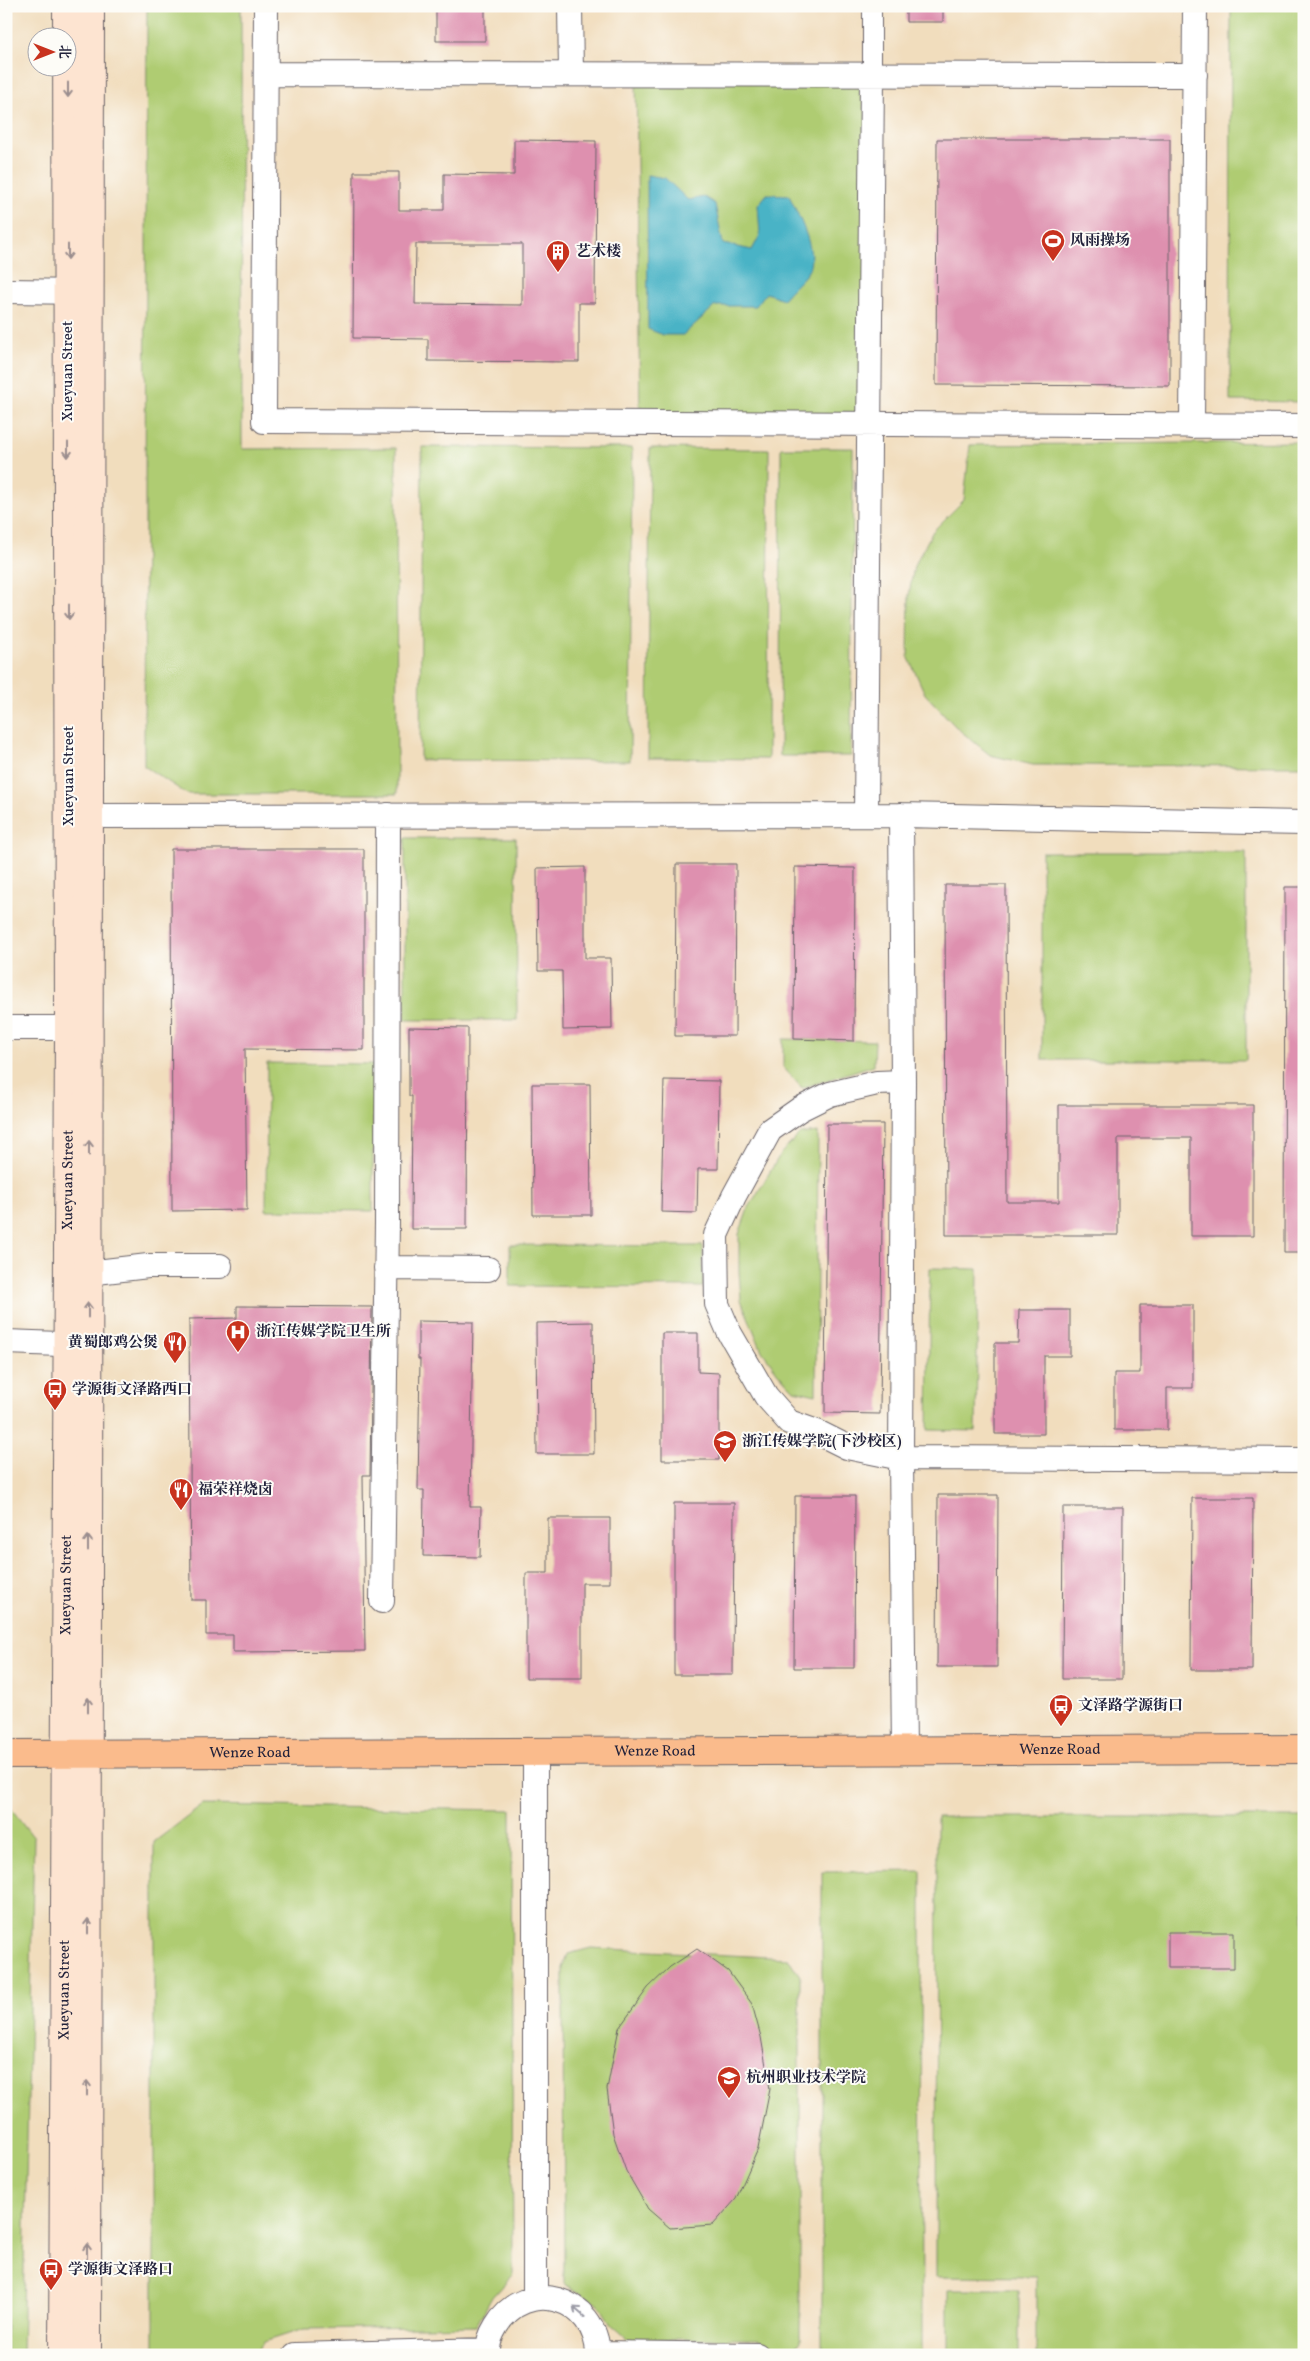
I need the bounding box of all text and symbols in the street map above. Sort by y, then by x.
north arrow [28,28,78,78]
text: 北 [54,45,73,59]
one-way arrow [63,82,73,98]
sports icon: 风雨操场 [1040,228,1066,262]
place label: 风雨操场 [1070,231,1130,252]
building icon: 艺术楼 [545,239,571,273]
place label: 艺术楼 [576,242,621,263]
one-way arrow [63,244,73,260]
street label: Xueyuan Street [58,321,79,421]
one-way arrow [63,442,73,458]
one-way arrow [64,604,74,620]
street label: Xueyuan Street [59,726,80,826]
street label: Xueyuan Street [58,1130,79,1230]
one-way arrow [84,1140,94,1156]
one-way arrow [83,1303,93,1319]
hospital icon: 浙江传媒学院卫生所 [225,1319,251,1353]
place label: 浙江传媒学院卫生所 [256,1322,391,1343]
restaurant icon: 黄蜀郎鸡公煲 [162,1330,188,1364]
place label: 黄蜀郎鸡公煲 [68,1333,158,1354]
bus stop icon: 学源街文泽路西口 [42,1377,68,1411]
place label: 学源街文泽路西口 [72,1380,192,1401]
school or university icon: 浙江传媒学院(下沙校区) [712,1429,738,1463]
place label: 浙江传媒学院(下沙校区) [742,1432,902,1453]
restaurant icon: 福荣祥烧卤 [168,1477,194,1511]
place label: 福荣祥烧卤 [198,1480,273,1501]
street label: Xueyuan Street [56,1535,77,1635]
one-way arrow [83,1535,93,1552]
bus stop icon: 文泽路学源街口 [1048,1693,1074,1727]
place label: 文泽路学源街口 [1078,1696,1183,1717]
one-way arrow [83,1698,93,1714]
street label: Wenze Road [1019,1739,1101,1761]
street label: Wenze Road [614,1741,696,1762]
street label: Wenze Road [209,1742,291,1764]
one-way arrow [83,1918,93,1934]
street label: Xueyuan Street [54,1940,75,2040]
school or university icon: 杭州职业技术学院 [716,2065,742,2099]
place label: 杭州职业技术学院 [746,2068,866,2089]
one-way arrow [82,2081,92,2097]
one-way arrow [82,2243,92,2260]
bus stop icon: 学源街文泽路口 [38,2257,64,2291]
place label: 学源街文泽路口 [68,2260,173,2281]
one-way arrow [572,2306,585,2317]

